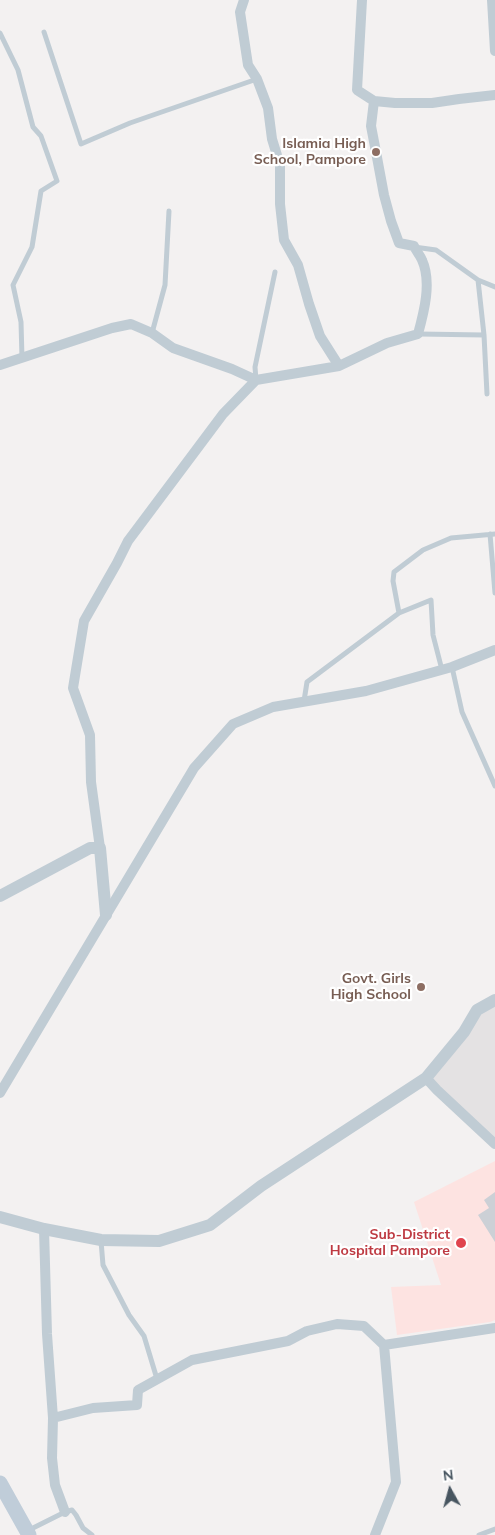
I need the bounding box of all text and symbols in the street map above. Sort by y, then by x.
place label: Islamia High School, Pampore [254,136,366,168]
marker: Islamia High School, Pampore [370,146,382,158]
place label: Govt. Girls High School [331,971,411,1004]
marker: Govt. Girls High School [415,981,427,993]
place label: Sub-District Hospital Pampore [330,1227,450,1260]
marker: Sub-District Hospital Pampore [454,1236,468,1250]
north arrow [425,1465,475,1515]
text: N [442,1466,455,1485]

